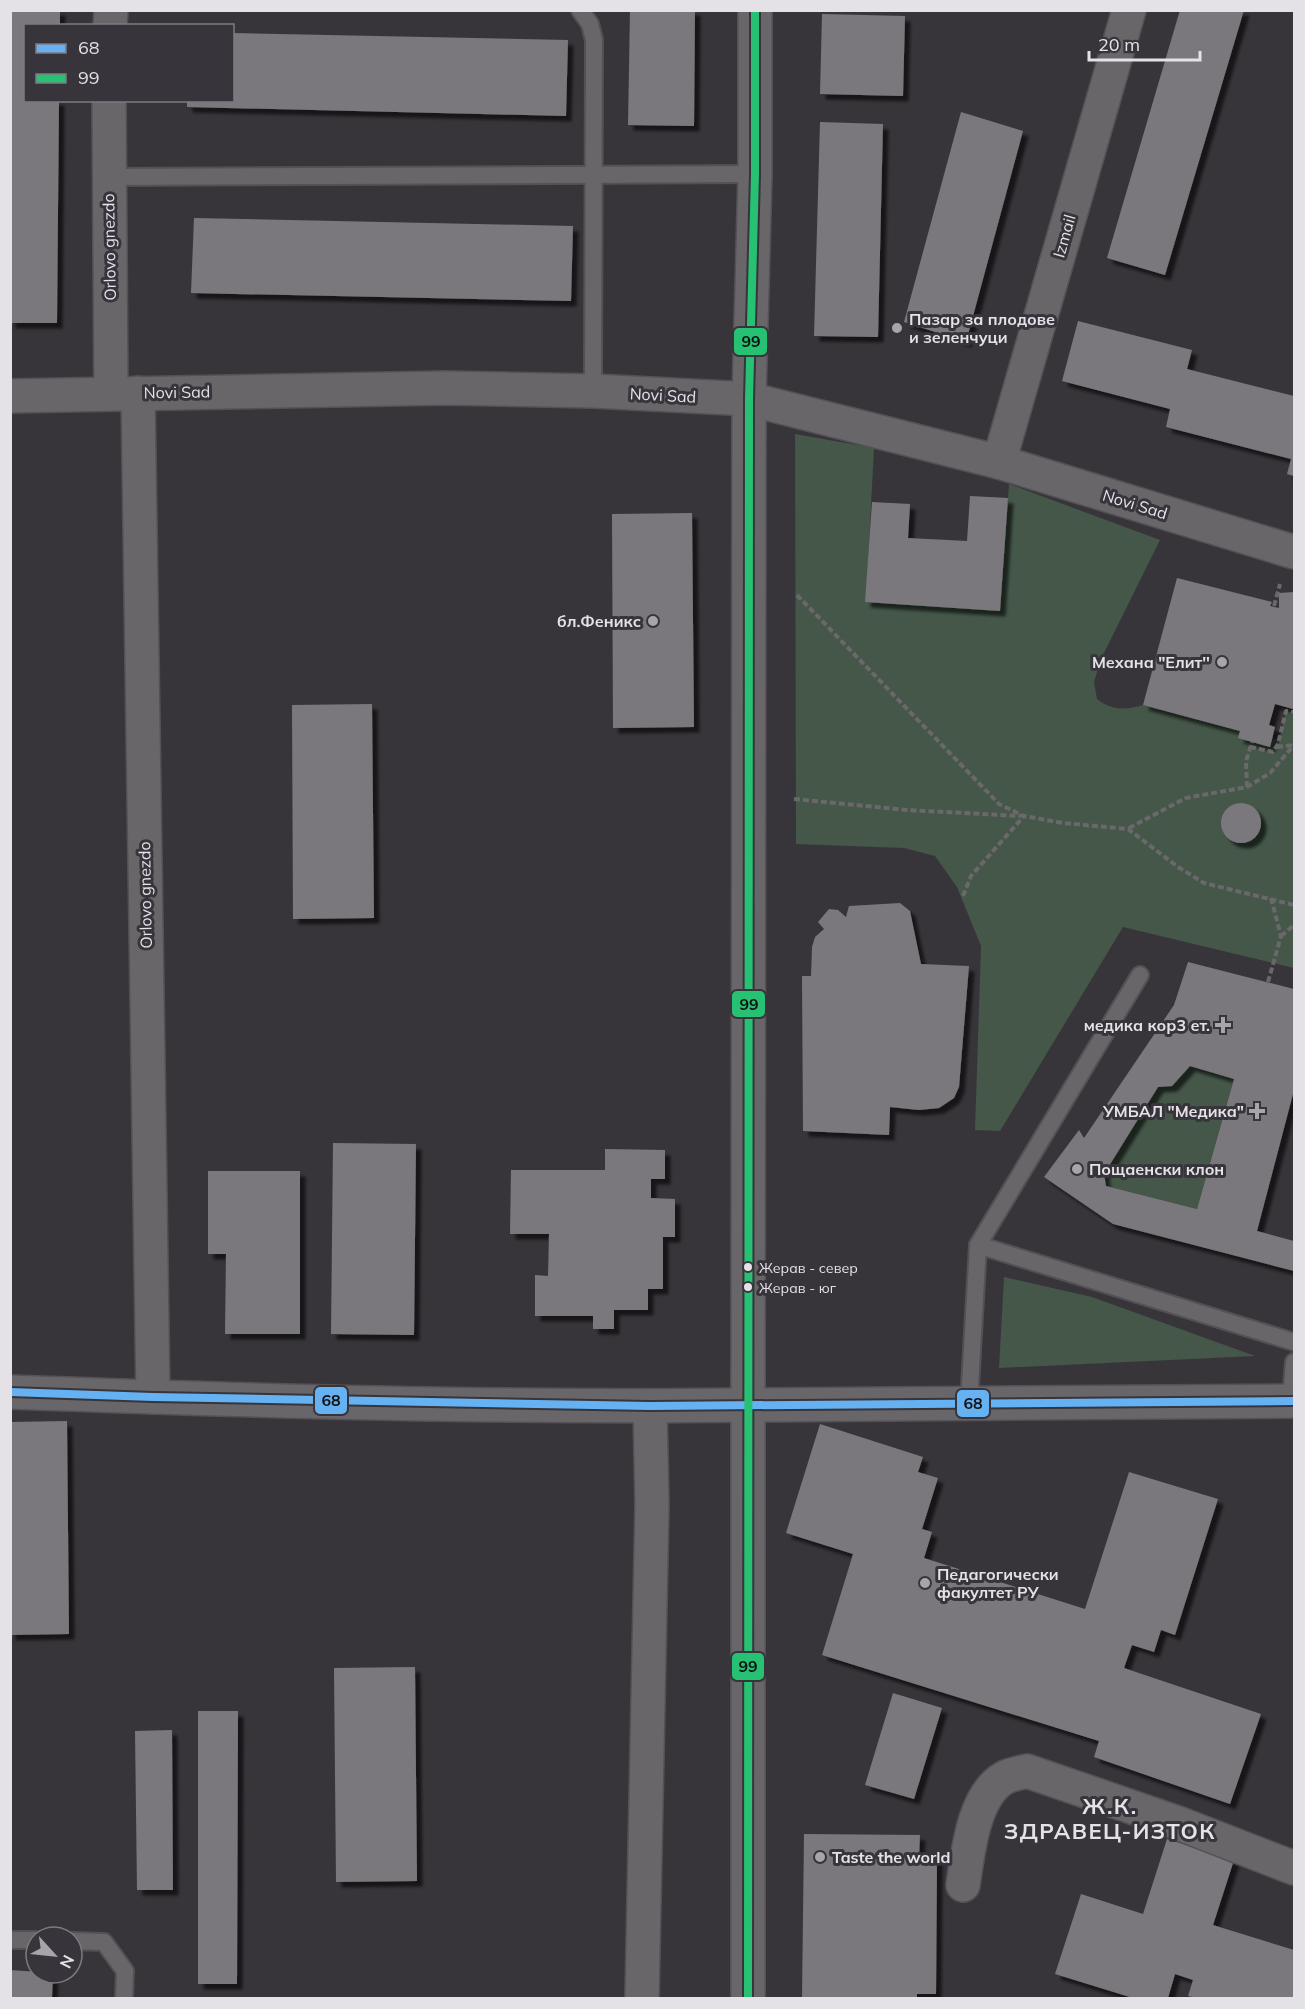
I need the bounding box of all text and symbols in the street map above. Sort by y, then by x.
legend [24,24,234,102]
scale bar [1089,24,1200,62]
text: 20 m [1098,33,1140,56]
text: 68 [78,36,100,59]
text: 99 [78,66,100,89]
street label: Orlovo gnezdo [98,193,120,301]
street label: Izmail [1048,212,1080,260]
place label: Пазар за плодове и зеленчуци [909,309,1055,347]
marker: Пазар за плодове и зеленчуци [890,321,904,335]
line badge: 99 [733,327,768,356]
text: 99 [741,331,761,351]
street label: Novi Sad [144,381,210,403]
street label: Novi Sad [629,383,697,407]
street label: Novi Sad [1100,485,1170,523]
place label: бл.Феникс [557,611,641,631]
marker: бл.Феникс [646,614,660,628]
place label: Механа "Елит'' [1092,652,1210,672]
marker: Механа "Елит'' [1215,655,1229,669]
street label: Orlovo gnezdo [134,841,156,949]
line badge: 99 [731,990,766,1018]
text: 99 [739,994,759,1014]
place label: медика кор3 ет. [1084,1015,1210,1035]
marker: медика кор3 ет. [1214,1016,1232,1034]
place label: УМБАЛ "Медика" [1102,1101,1244,1121]
marker: УМБАЛ "Медика" [1248,1102,1266,1120]
place label: Пощаенски клон [1089,1159,1224,1179]
marker: Пощаенски клон [1070,1162,1084,1176]
place label: Жерав - север [759,1259,858,1277]
marker: Жерав - север [742,1261,754,1273]
place label: Жерав - юг [759,1279,837,1297]
marker: Жерав - юг [742,1281,754,1293]
line badge: 68 [314,1386,348,1415]
line badge: 68 [956,1389,990,1418]
text: 68 [321,1390,341,1410]
text: 68 [963,1393,983,1413]
place label: Педагогически факултет РУ [937,1564,1059,1602]
marker: Педагогически факултет РУ [918,1576,932,1590]
line badge: 99 [731,1652,765,1681]
text: 99 [738,1656,758,1676]
district label: Ж.К. ЗДРАВЕЦ-ИЗТОК [1004,1792,1216,1845]
place label: Taste the world [832,1847,950,1867]
marker: Taste the world [813,1850,827,1864]
north arrow [24,1925,84,1985]
text: N [56,1952,79,1972]

